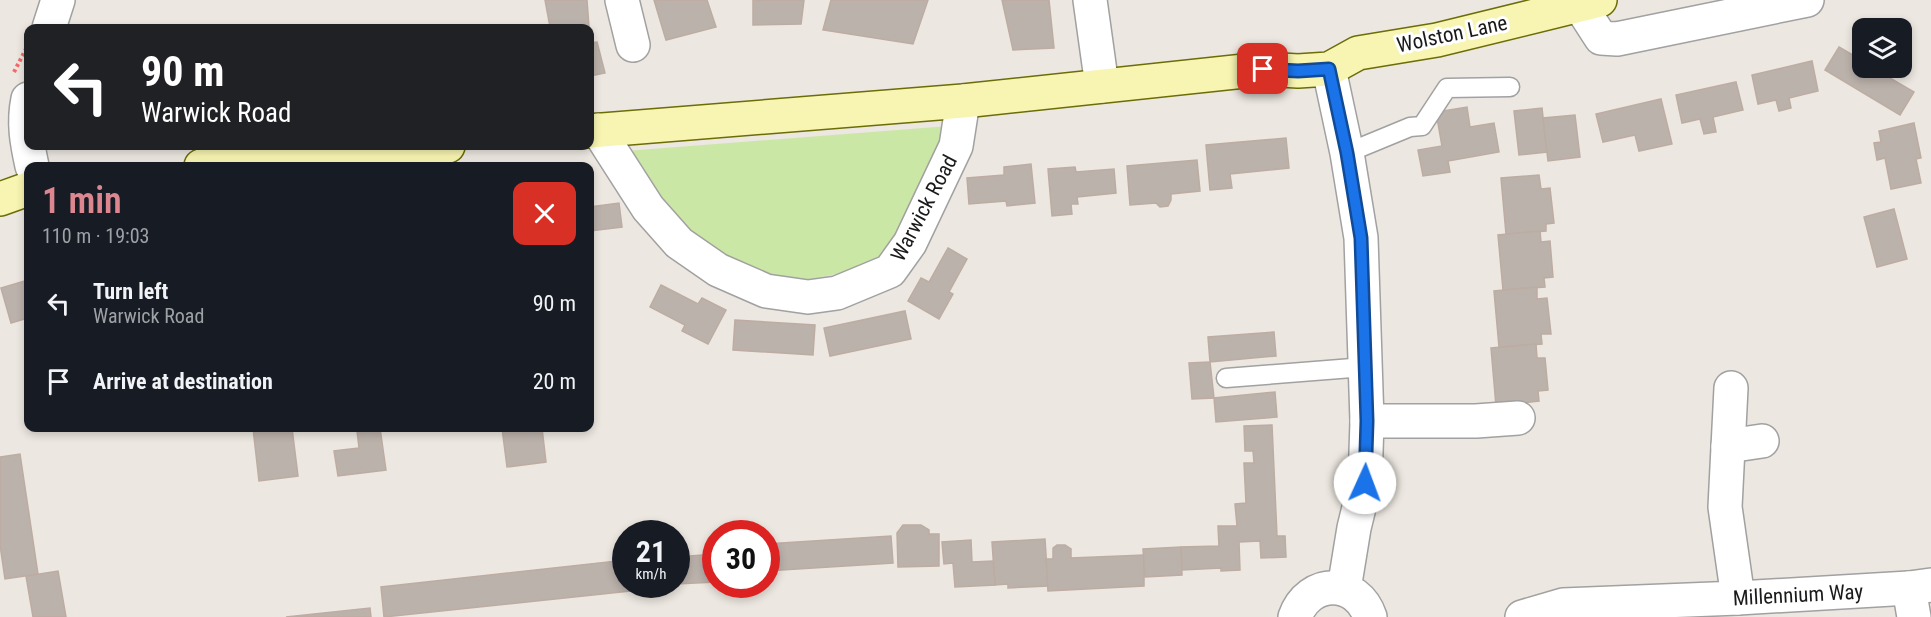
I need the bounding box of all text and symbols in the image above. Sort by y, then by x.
street label: Wolston Lane [1395,11,1510,57]
map controls [1852,18,1912,78]
button: layers [1852,18,1912,78]
pin [1237,43,1288,94]
text: 90 m [141,47,224,96]
icon: left [42,48,120,126]
icon: arrive [1246,52,1279,85]
text: Warwick Road [141,97,291,129]
street label: Warwick Road [886,151,962,265]
text: 1 min [42,180,122,222]
button: close [513,182,576,245]
text: 110 m · 19:03 [42,224,149,248]
text: Turn left [93,279,168,304]
icon: left [42,287,75,320]
text: 90 m [533,291,576,316]
text: Warwick Road [93,304,204,328]
icon: arrive [42,365,75,398]
text: Arrive at destination [93,369,273,394]
text: 20 m [533,369,576,394]
position arrow [1333,451,1397,515]
speed limit sign: 30 [702,520,780,598]
text: 21 [636,534,666,569]
text: km/h [636,565,666,583]
street label: Millennium Way [1732,580,1864,610]

